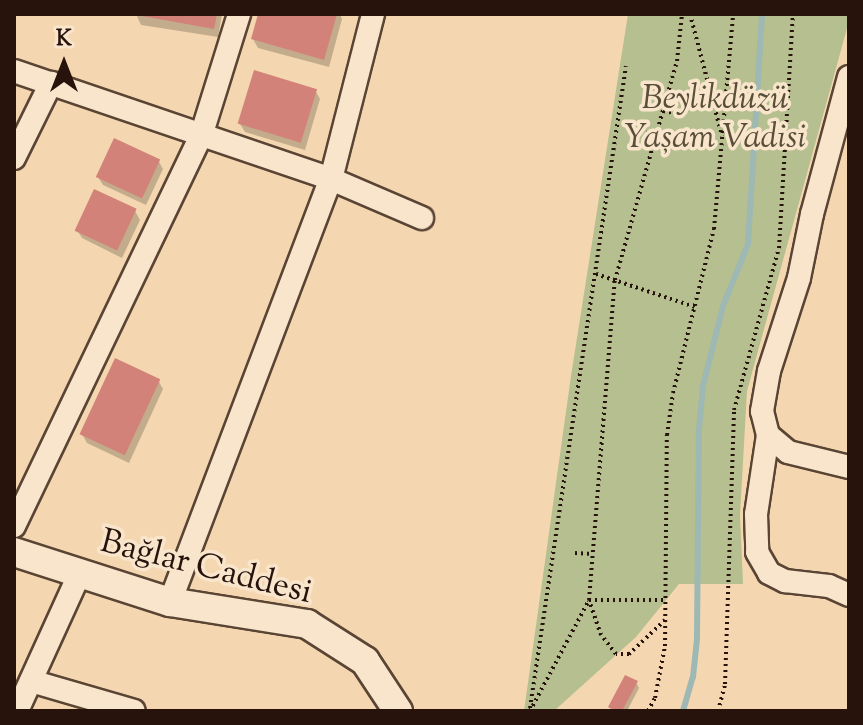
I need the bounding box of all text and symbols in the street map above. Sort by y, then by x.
north arrow [24,24,104,104]
text: K [56,24,72,56]
park label: Beylikdüzü Yaşam Vadisi [624,79,806,158]
street label: Bağlar Caddesi [96,522,316,614]

